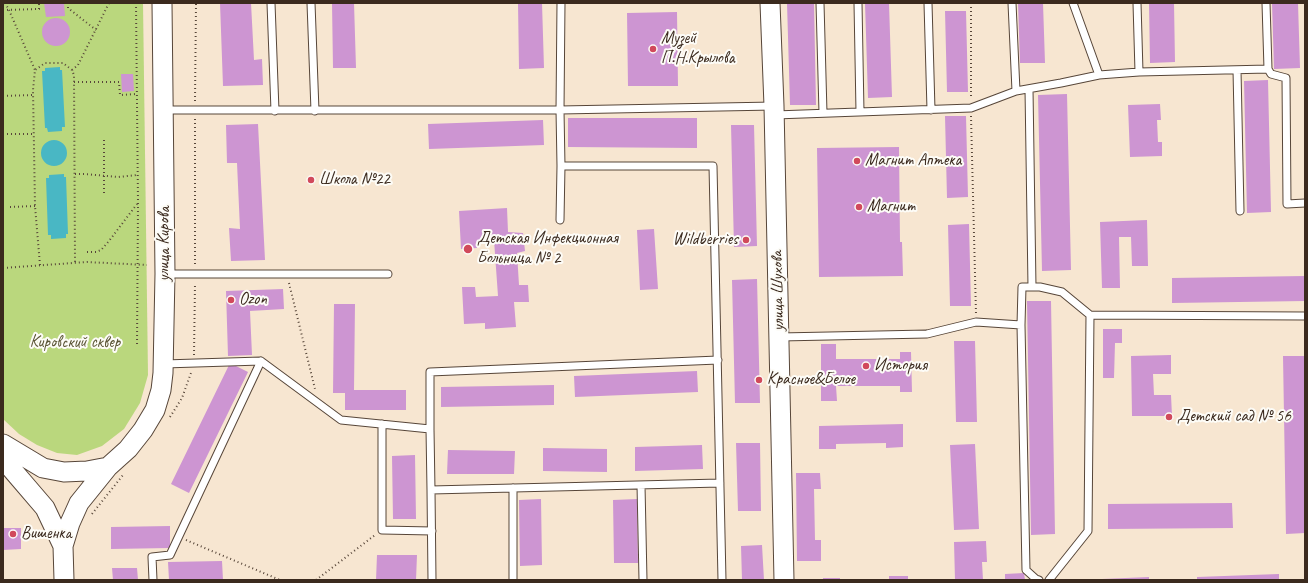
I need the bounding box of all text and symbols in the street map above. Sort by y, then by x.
place label: Музей П.Н.Крылова [661,29,735,69]
marker: Музей П.Н.Крылова [648,44,658,54]
place label: Магнит Аптека [865,151,961,171]
marker: Магнит Аптека [852,156,862,166]
place label: Школа №22 [319,170,390,190]
marker: Школа №22 [306,175,316,185]
place label: Магнит [867,197,915,217]
marker: Магнит [854,202,864,212]
street label: улица Кирова [155,207,175,281]
place label: Детская Инфекционная Больница № 2 [477,229,618,269]
place label: Wildberries [673,230,738,250]
marker: Wildberries [741,235,751,245]
marker: Детская Инфекционная Больница № 2 [462,243,474,255]
street label: улица Шухова [767,251,789,331]
place label: Ozon [239,290,267,310]
marker: Ozon [226,295,236,305]
park label: Кировский сквер [30,333,120,353]
place label: История [874,356,927,376]
marker: История [861,361,871,371]
place label: Красное&Белое [767,370,855,390]
marker: Красное&Белое [754,375,764,385]
place label: Детский сад № 56 [1177,407,1291,427]
marker: Детский сад № 56 [1164,412,1174,422]
place label: Вишенка [21,524,72,544]
marker: Вишенка [8,529,18,539]

